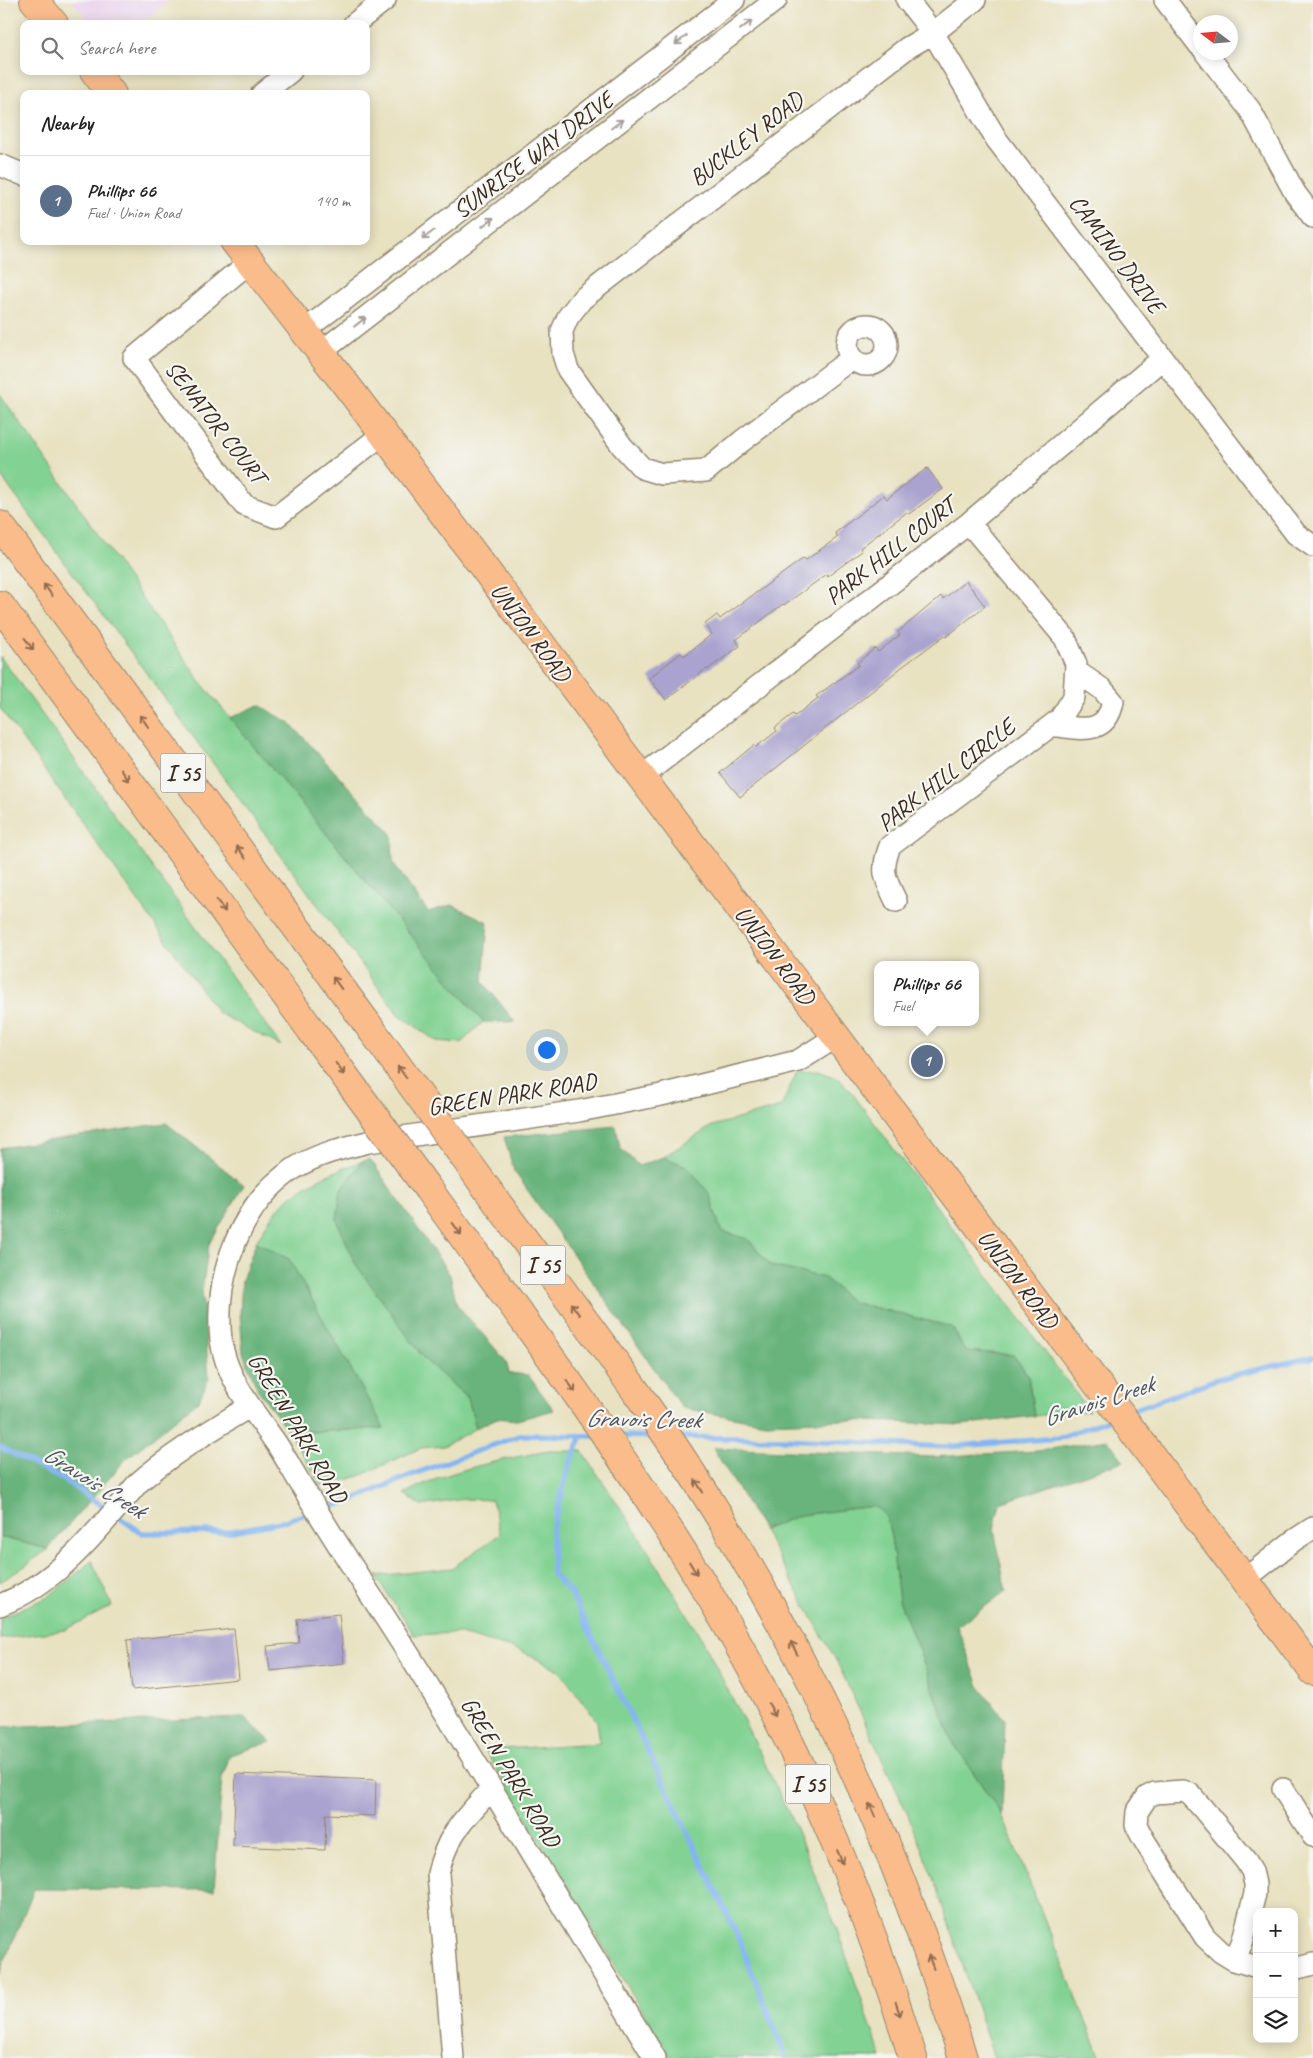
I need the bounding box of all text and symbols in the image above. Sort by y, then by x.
north arrow [1193,15,1238,60]
one-way arrow [739,19,752,30]
search box [20,20,370,75]
icon: search [38,34,66,62]
one-way arrow [674,35,688,45]
text: Search here [78,36,155,60]
street label: SUNRISE WAY DRIVE [447,83,621,225]
street label: BUCKLEY ROAD [683,84,811,193]
text: Nearby [40,110,93,136]
one-way arrow [610,118,623,129]
text: Phillips 66 [87,179,156,203]
street label: CAMINO DRIVE [1063,189,1173,322]
text: 1 [52,191,60,211]
text: 140 m [316,191,350,211]
text: Fuel · Union Road [87,203,181,223]
one-way arrow [481,217,494,228]
one-way arrow [422,230,435,241]
one-way arrow [353,316,366,327]
street label: SENATOR COURT [159,354,276,494]
street label: PARK HILL COURT [819,487,966,611]
street label: UNION ROAD [484,577,579,689]
one-way arrow [43,583,53,597]
one-way arrow [24,637,34,651]
street label: PARK HILL CIRCLE [871,710,1024,838]
one-way arrow [139,714,149,728]
road number: I 55 [160,754,206,792]
one-way arrow [120,768,130,782]
one-way arrow [235,846,246,859]
one-way arrow [216,899,226,913]
street label: UNION ROAD [728,900,823,1012]
popup [874,961,979,1026]
text: Phillips 66 [892,972,961,996]
one-way arrow [332,976,342,990]
text: Fuel [892,996,913,1016]
your location [534,1037,560,1063]
pin: 1 [911,1042,943,1080]
one-way arrow [335,1062,345,1076]
one-way arrow [397,1065,407,1079]
street label: GREEN PARK ROAD [426,1066,600,1122]
one-way arrow [451,1222,462,1235]
street label: UNION ROAD [971,1224,1066,1336]
road number: I 55 [520,1246,566,1284]
one-way arrow [570,1302,580,1316]
street label: GREEN PARK ROAD [241,1347,356,1510]
water label: Gravois Creek [1039,1367,1161,1434]
one-way arrow [566,1379,576,1393]
water label: Gravois Creek [585,1402,704,1436]
water label: Gravois Creek [37,1438,155,1528]
one-way arrow [694,1479,704,1493]
one-way arrow [688,1560,698,1575]
one-way arrow [789,1641,799,1656]
street label: GREEN PARK ROAD [454,1691,569,1854]
one-way arrow [768,1702,777,1717]
road number: I 55 [786,1765,830,1804]
one-way arrow [867,1803,877,1818]
one-way arrow [836,1849,846,1864]
map controls [1253,1908,1298,2043]
button: + [1253,1908,1298,1953]
button: − [1253,1953,1298,1998]
one-way arrow [926,1955,935,1970]
button: layers [1253,1998,1298,2043]
one-way arrow [894,2001,903,2016]

